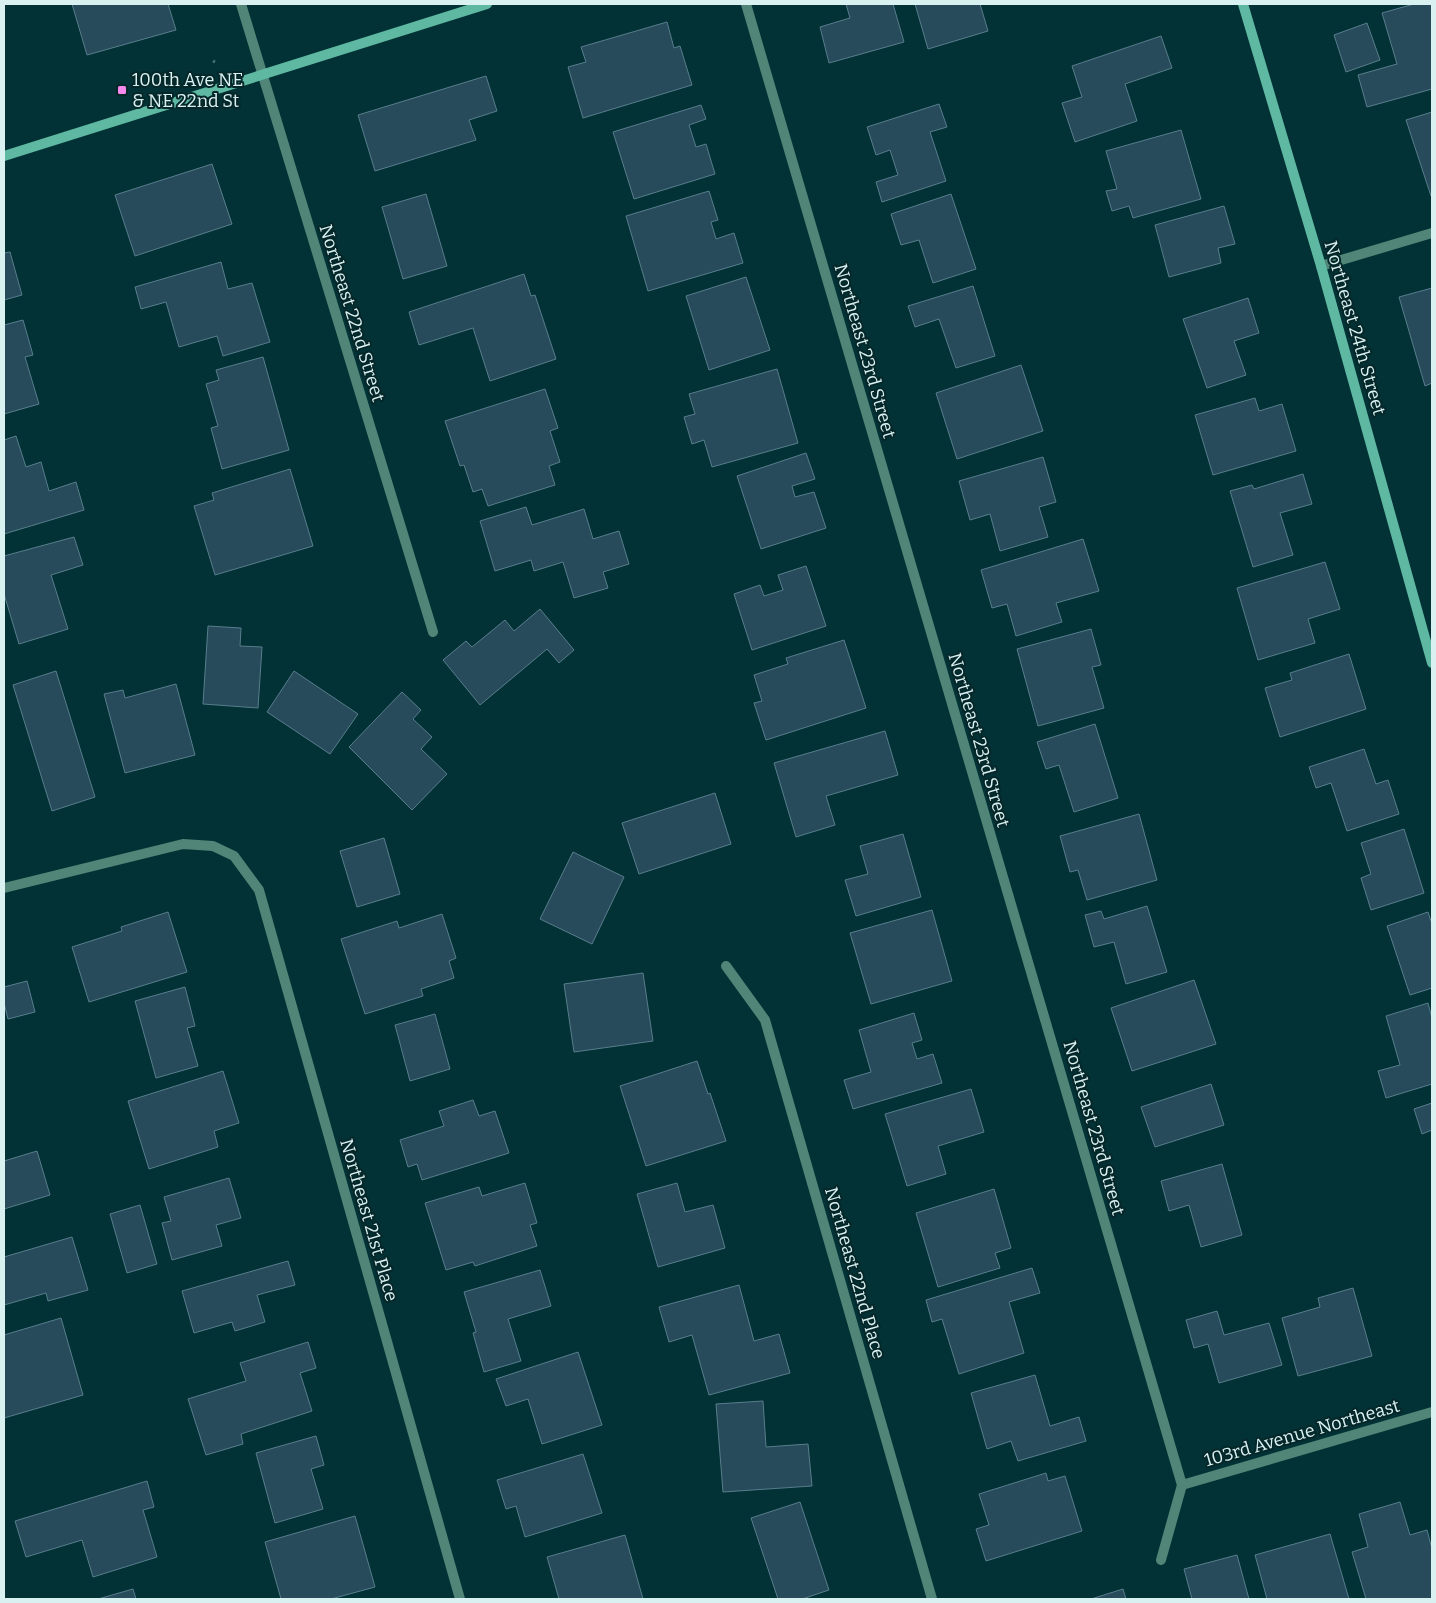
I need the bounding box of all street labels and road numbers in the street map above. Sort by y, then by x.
street label: Northeast 22nd Street [315,222,390,405]
street label: Northeast 24th Street [1320,238,1391,418]
street label: Northeast 23rd Street [830,261,901,441]
street label: Northeast 23rd Street [944,650,1015,830]
street label: Northeast 23rd Street [1059,1038,1130,1218]
street label: Northeast 21st Place [335,1136,403,1304]
street label: Northeast 22nd Place [820,1185,890,1361]
street label: 103rd Avenue Northeast [1202,1394,1403,1471]

